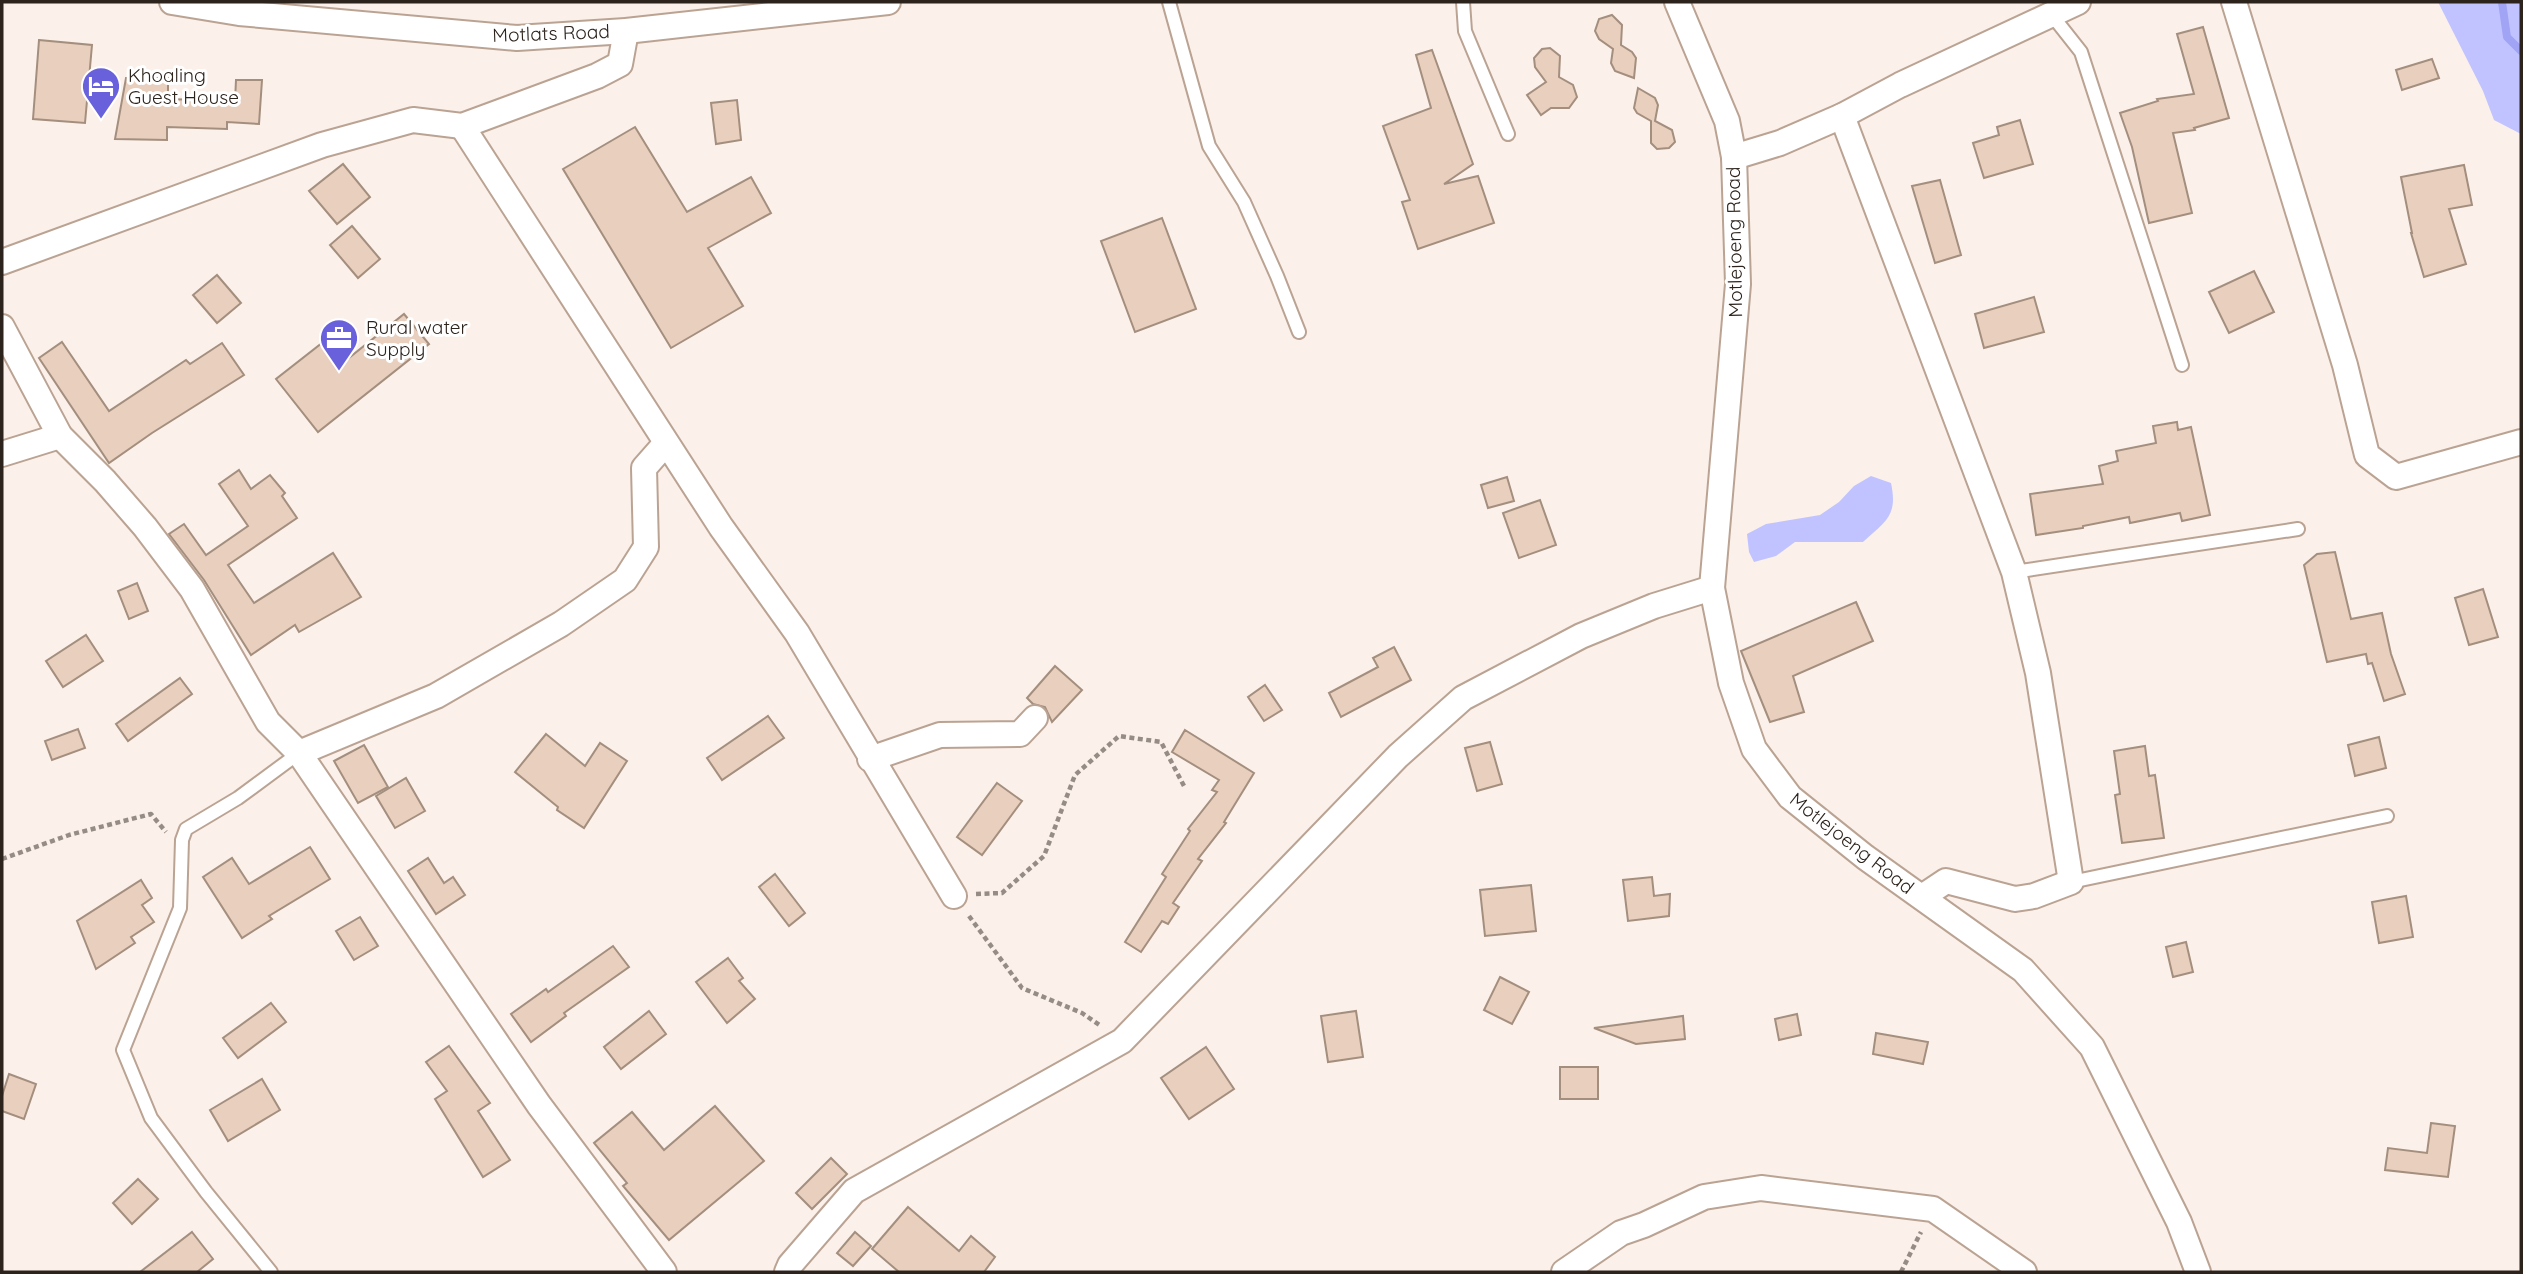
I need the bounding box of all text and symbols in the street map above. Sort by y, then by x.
street label: Motlats Road [492,19,610,47]
place label: Khoaling Guest House [128,63,239,109]
hotel icon: Khoaling Guest House [80,65,122,120]
street label: Motlejoeng Road [1721,166,1747,318]
place label: Rural water Supply [366,315,468,361]
office icon: Rural water Supply [318,317,360,372]
street label: Motlejoeng Road [1785,787,1919,899]

